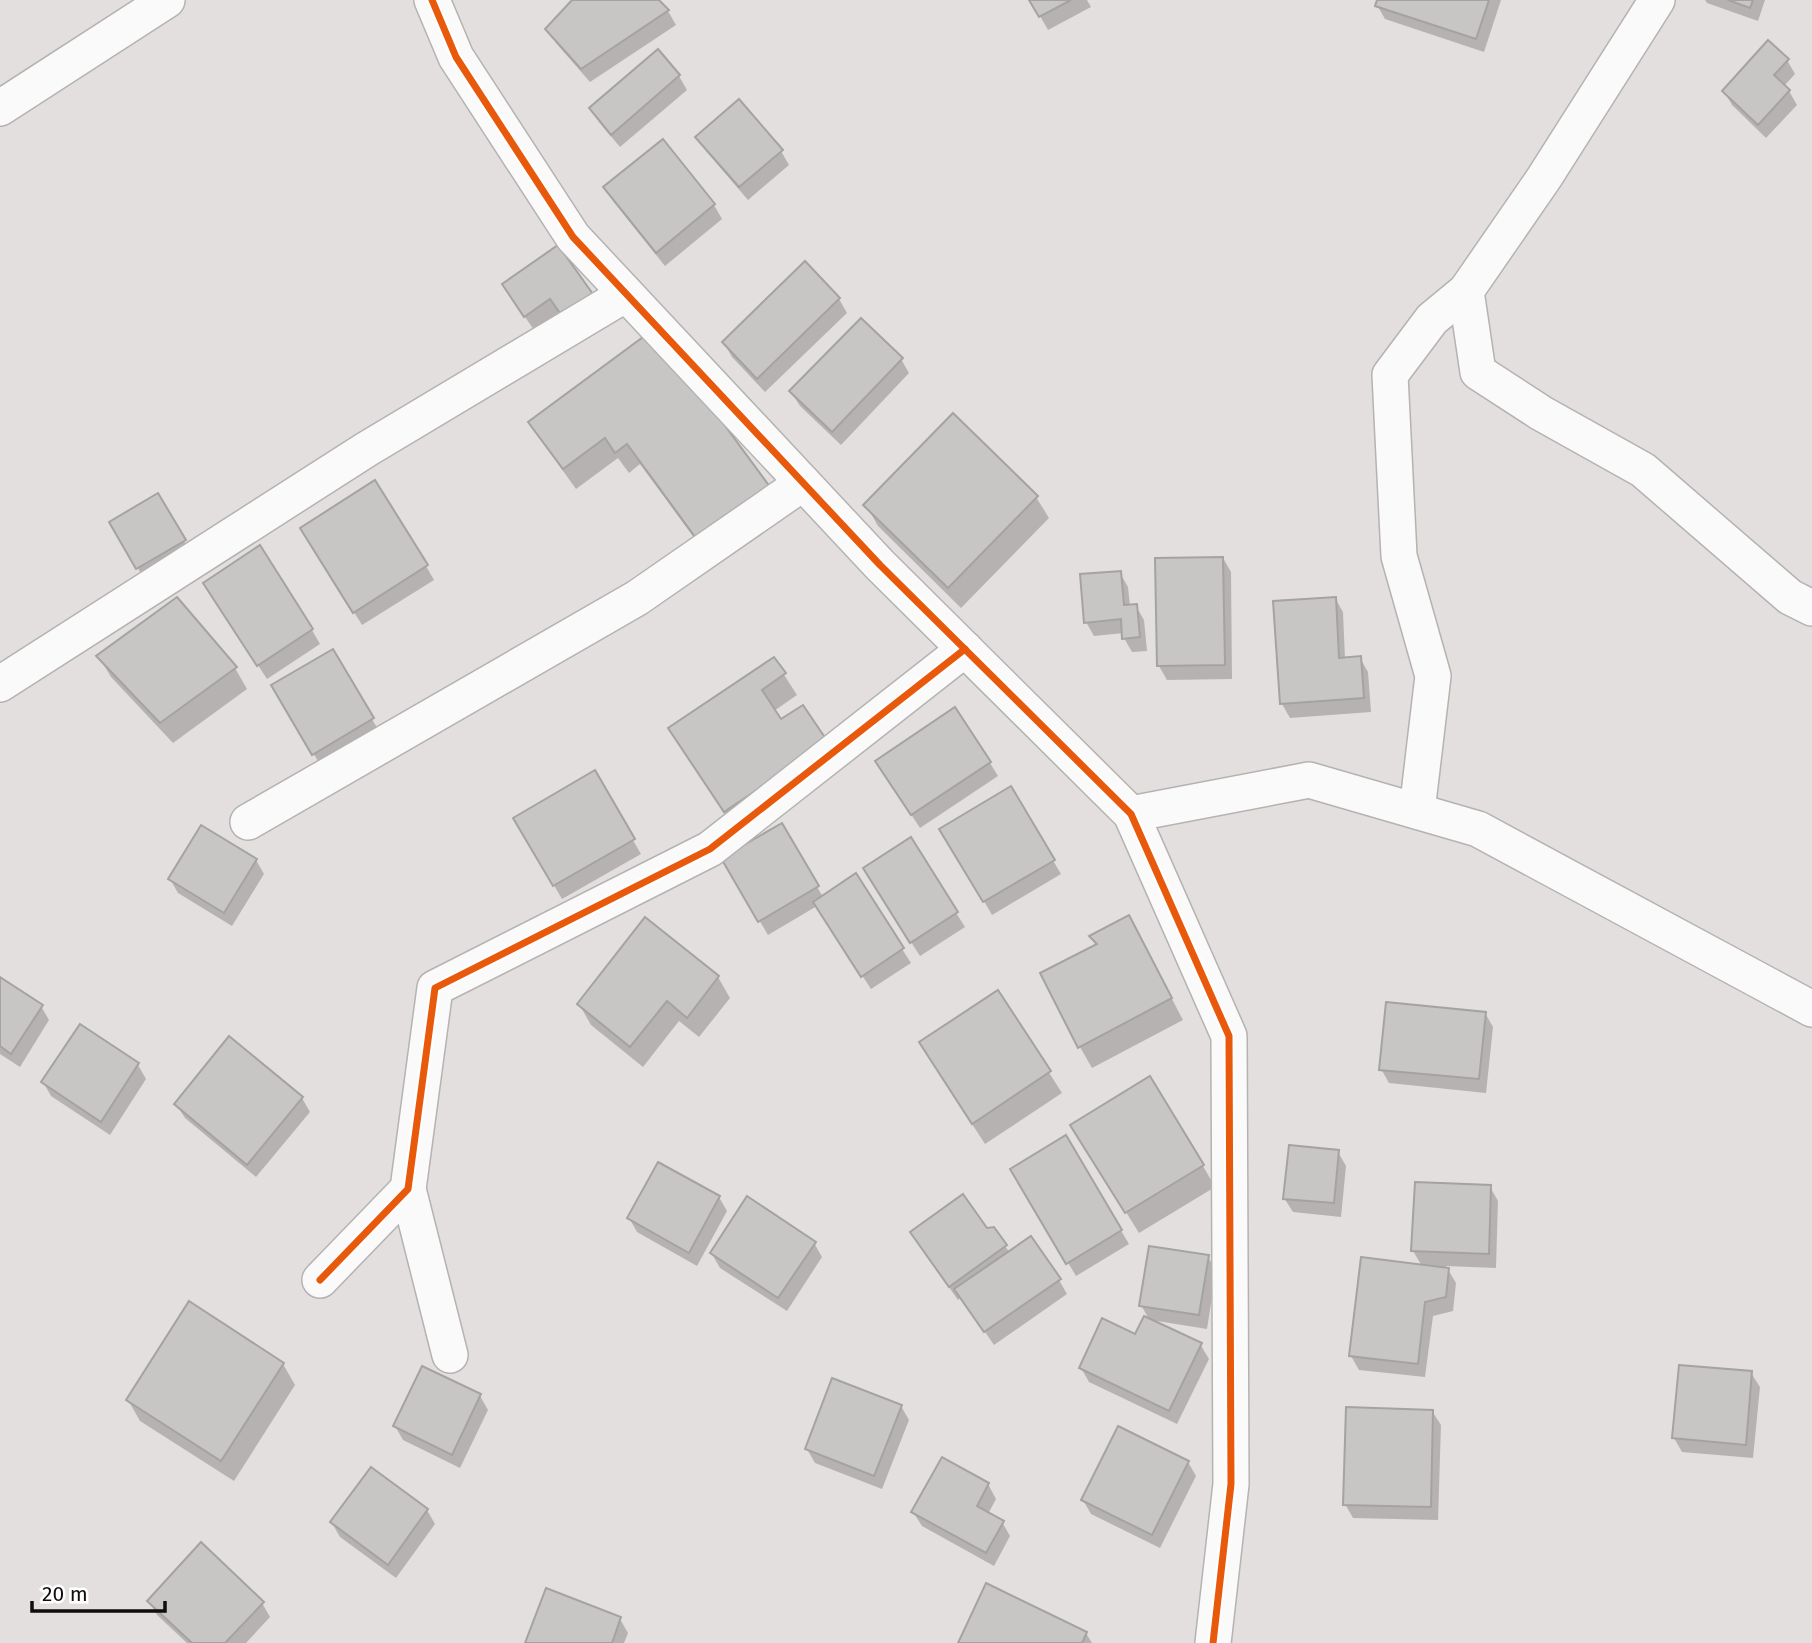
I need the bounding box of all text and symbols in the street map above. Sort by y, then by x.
scale bar [32,1570,164,1614]
text: 20 m [42,1581,88,1607]

